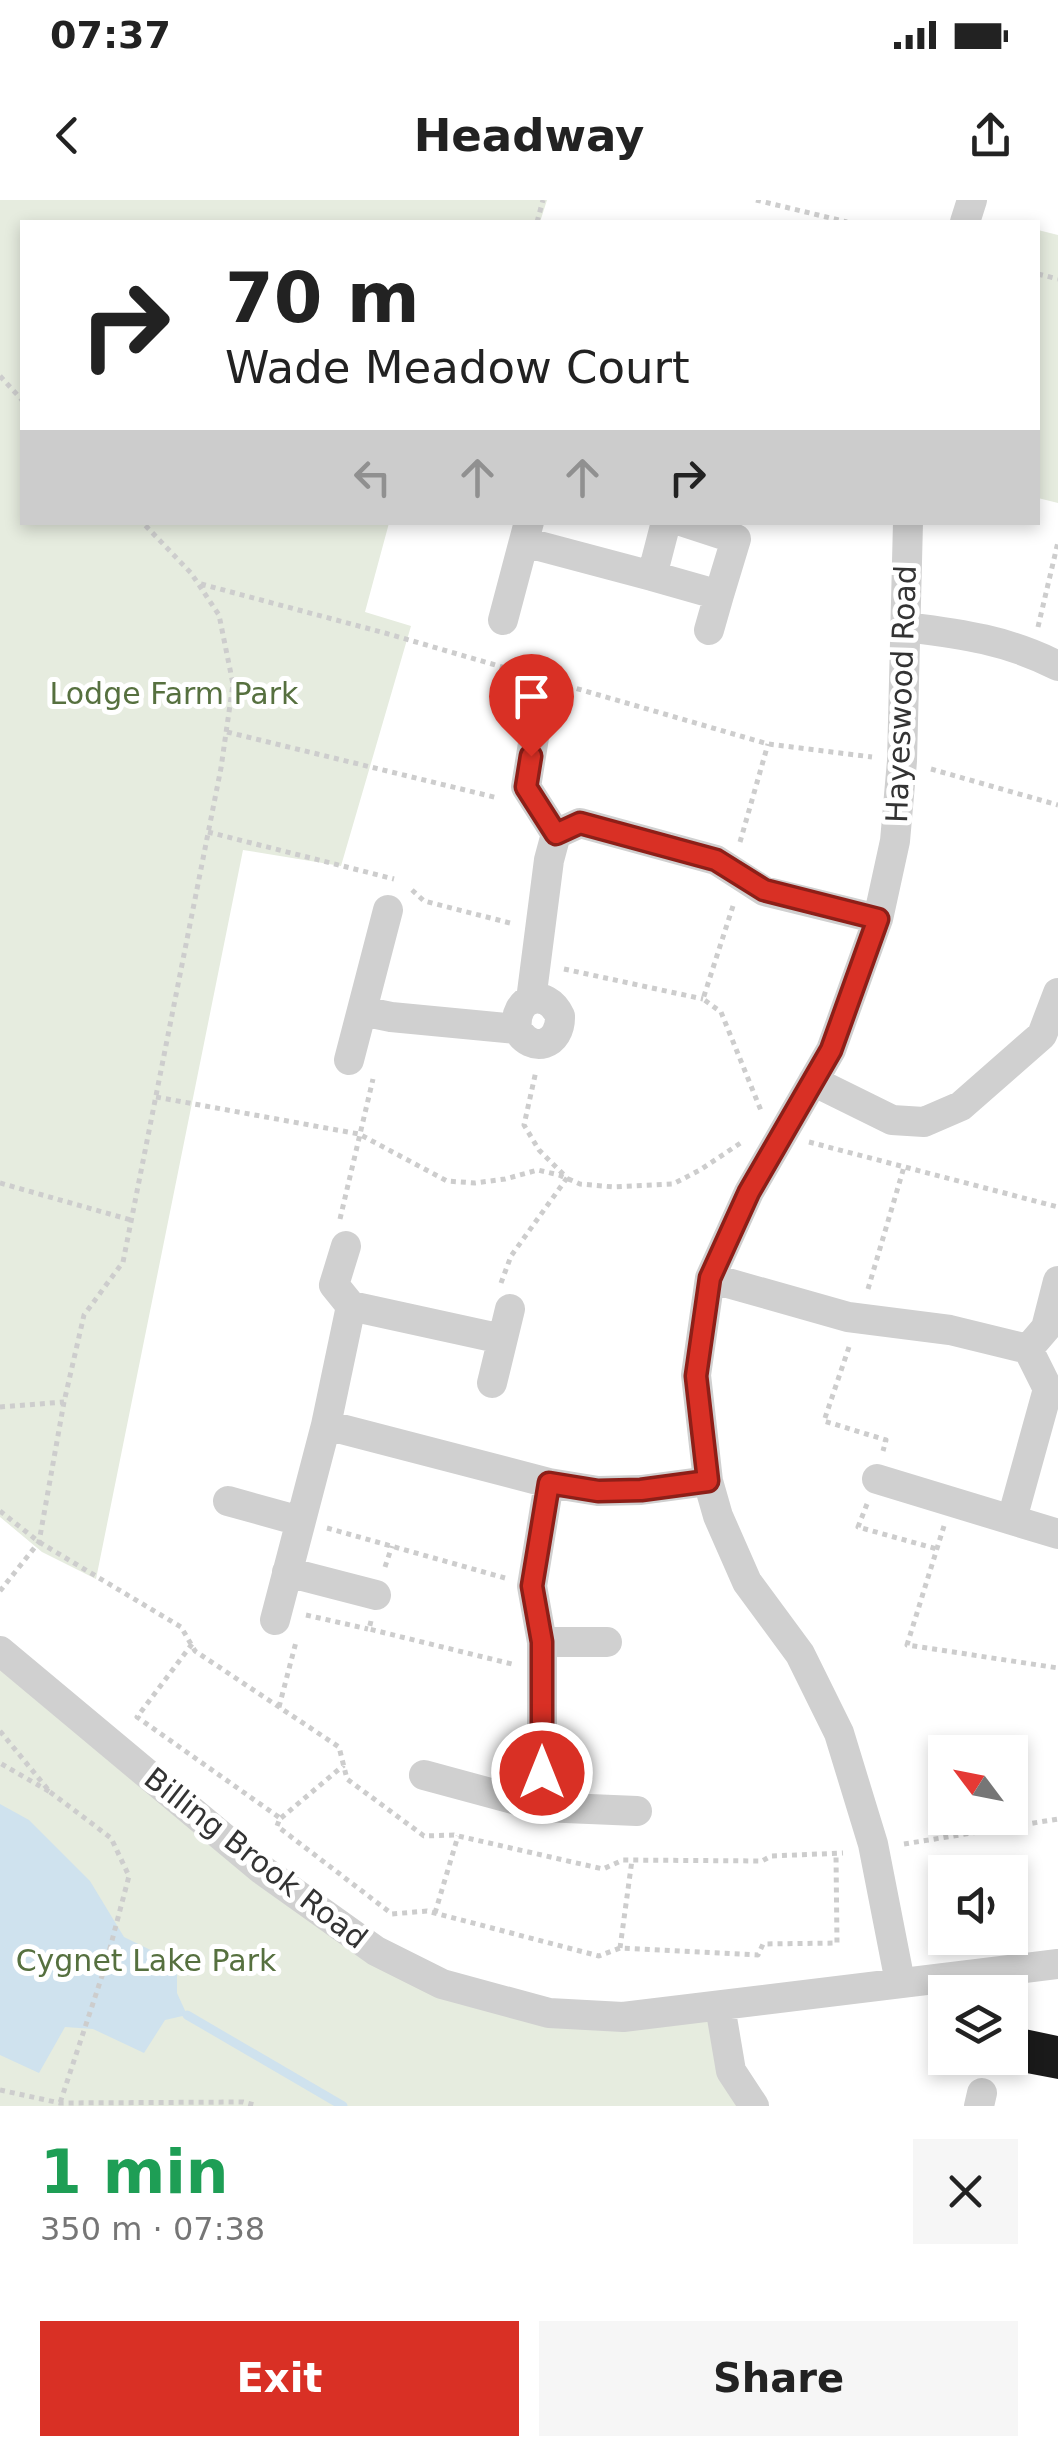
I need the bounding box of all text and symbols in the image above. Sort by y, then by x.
text: 07:37 [50,13,171,57]
icon: back [40,108,95,163]
icon: share [963,108,1018,163]
text: Headway [414,109,644,162]
text: 70 m [225,257,420,339]
icon: right [60,260,190,390]
text: Wade Meadow Court [225,341,690,394]
icon: left [345,450,400,505]
icon: ahead [450,450,505,505]
icon: ahead [555,450,610,505]
icon: right [660,450,715,505]
street label: Hayeswood Road [879,565,923,823]
pin [489,654,574,757]
icon: arrive [504,669,559,724]
park label: Lodge Farm Park [50,676,299,711]
position arrow [490,1721,594,1825]
north arrow [928,1735,1028,1835]
map controls [928,1735,1028,2075]
street label: Billing Brook Road [138,1760,374,1956]
button: sound [928,1855,1028,1955]
park label: Cygnet Lake Park [16,1943,277,1978]
button: layers [928,1975,1028,2075]
text: 1 min [40,2137,228,2207]
button: close [913,2139,1018,2244]
text: 350 m · 07:38 [40,2210,265,2248]
button: Exit [40,2321,519,2436]
button: Share [539,2321,1018,2436]

